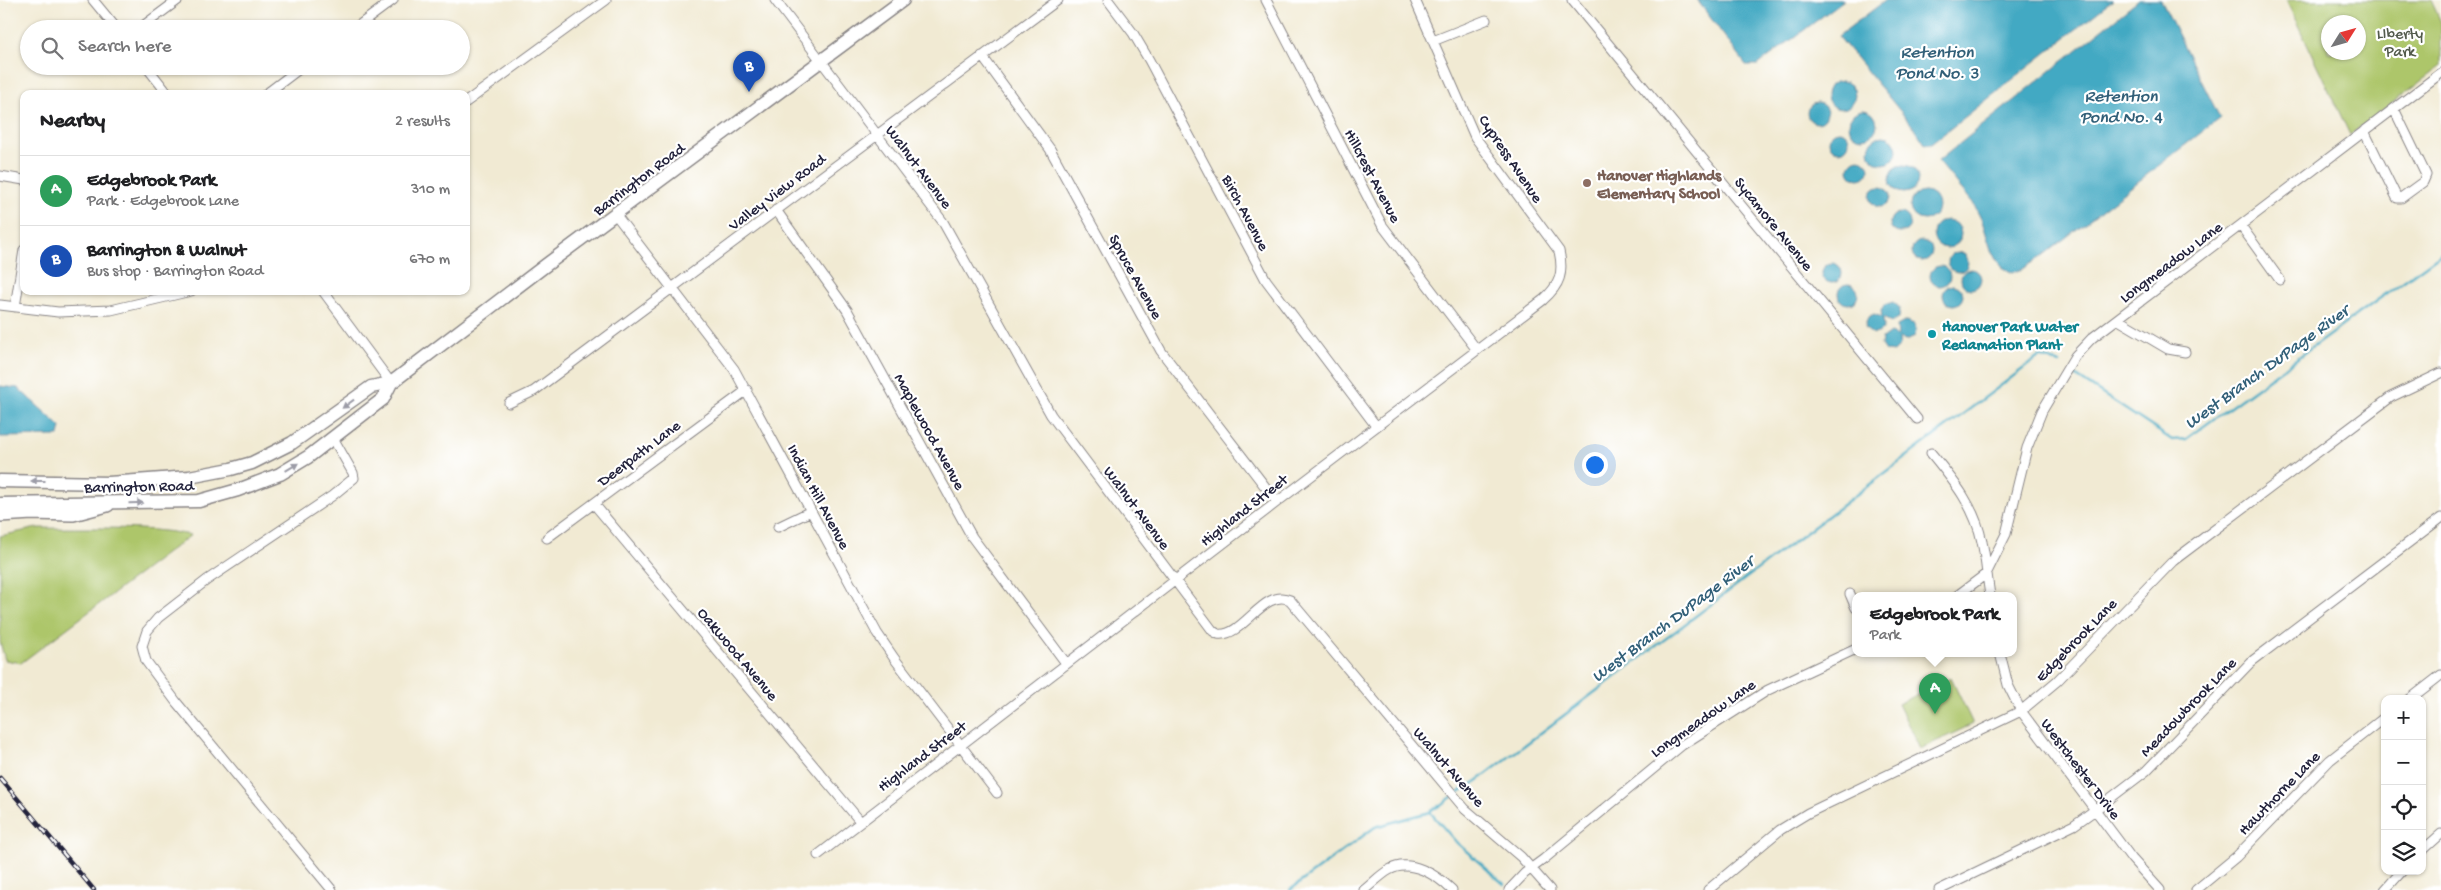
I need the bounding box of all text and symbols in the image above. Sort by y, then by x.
north arrow [2321,15,2366,60]
search box [20,20,470,75]
park label: LIberty Park [2377,26,2423,63]
icon: search [38,34,66,62]
text: Search here [78,36,172,59]
water label: Retention Pond No. 3 [1896,43,1979,85]
pin: B [733,51,765,92]
water label: Retention Pond No. 4 [2080,87,2163,129]
text: Nearby [40,110,105,135]
street label: Cypress Avenue [1473,112,1546,208]
text: 2 results [395,113,450,132]
street label: Walnut Avenue [880,123,955,214]
street label: Hillcrest Avenue [1338,127,1404,227]
street label: Barrington Road [590,139,691,222]
street label: Valley View Road [725,150,832,237]
place label: Hanover Highlands Elementary School [1597,168,1722,205]
text: Edgebrook Park [87,170,216,193]
street label: Birch Avenue [1216,172,1272,256]
street label: Sycamore Avenue [1729,174,1816,276]
marker: Hanover Highlands Elementary School [1581,177,1593,189]
text: A [51,181,61,200]
text: 310 m [411,181,450,200]
text: Park · Edgebrook Lane [87,193,239,212]
street label: Longmeadow Lane [2117,219,2228,309]
street label: Spruce Avenue [1103,232,1165,324]
text: Barrington & Walnut [87,240,246,263]
text: B [52,251,60,270]
text: 670 m [409,251,450,270]
text: Bus stop · Barrington Road [87,263,263,282]
water label: West Branch DuPage River [2181,299,2357,435]
place label: Hanover Park Water Reclamation Plant [1941,319,2080,356]
marker: Hanover Park Water Reclamation Plant [1926,328,1938,340]
street label: Maplewood Avenue [888,371,968,495]
one-way arrow [342,398,355,409]
street label: Deerpath Lane [594,417,686,493]
street label: Indian Hill Avenue [781,442,853,554]
your location [1582,452,1608,478]
one-way arrow [286,462,299,471]
street label: Walnut Avenue [1098,464,1173,555]
street label: Highland Street [1197,471,1294,552]
one-way arrow [30,477,46,485]
street label: Barrington Road [83,478,196,499]
one-way arrow [128,498,144,506]
water label: West Branch DuPage River [1588,550,1762,688]
popup [1852,592,2017,657]
street label: Edgebrook Lane [2033,595,2123,687]
text: Edgebrook Park [1870,604,1999,627]
street label: Oakwood Avenue [692,605,781,706]
text: Park [1870,627,1900,646]
street label: Meadowbrook Lane [2137,654,2242,762]
pin: A [1919,673,1951,714]
street label: Longmeadow Lane [1648,676,1761,763]
map controls [2381,695,2426,875]
button: + [2381,695,2426,740]
street label: Westchester Drive [2035,716,2124,825]
street label: Highland Street [875,717,972,797]
street label: Walnut Avenue [1408,724,1488,813]
button: − [2381,740,2426,785]
street label: Hawthorne Lane [2236,748,2326,841]
button: locate [2381,785,2426,830]
button: layers [2381,830,2426,875]

